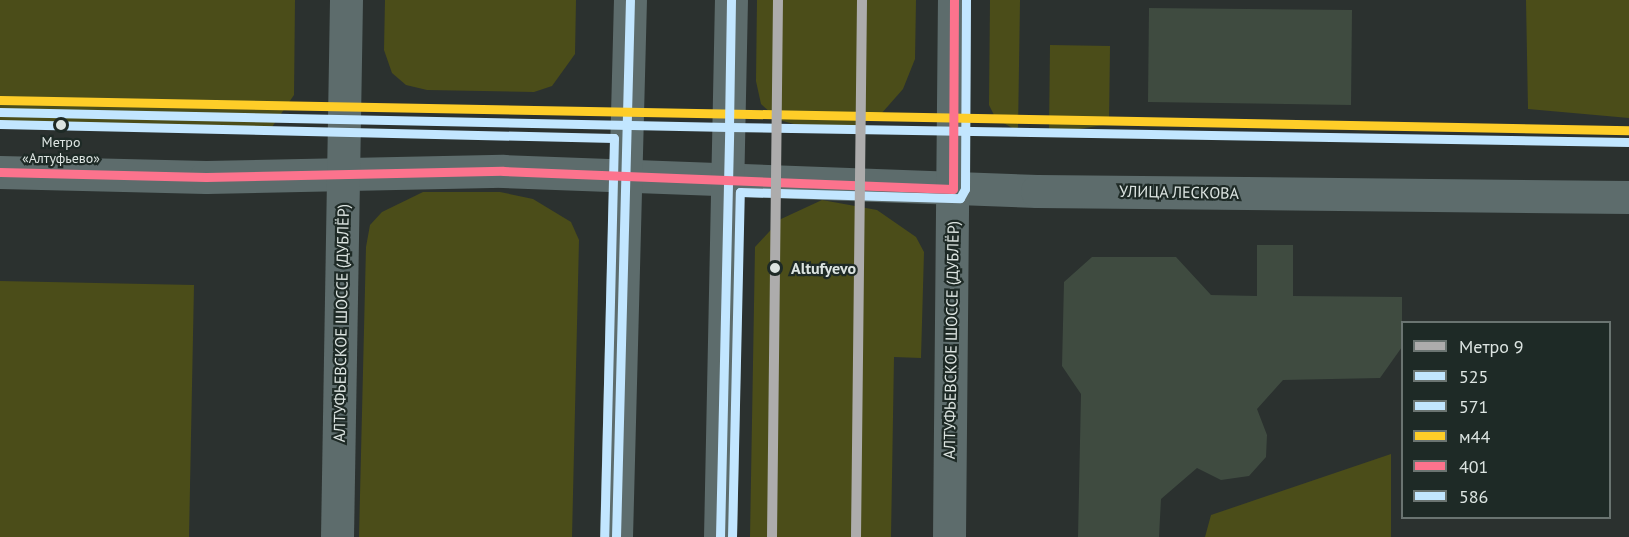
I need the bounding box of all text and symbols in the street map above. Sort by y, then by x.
marker: Метро «Алтуфьево» [55,119,67,131]
place label: Метро «Алтуфьево» [22,134,100,166]
street label: УЛИЦА ЛЕСКОВА [1119,181,1239,203]
street label: АЛТУФЬЕВСКОЕ ШОССЕ (ДУБЛЁР) [329,204,353,442]
street label: АЛТУФЬЕВСКОЕ ШОССЕ (ДУБЛЁР) [939,221,963,459]
marker: Altufyevo [764,257,786,279]
place label: Altufyevo [791,258,856,278]
legend [1401,321,1611,519]
text: Метро 9 [1459,335,1524,358]
text: 525 [1459,365,1488,388]
text: 571 [1459,395,1488,418]
text: м44 [1459,425,1490,448]
text: 401 [1459,455,1488,478]
text: 586 [1459,485,1488,508]

